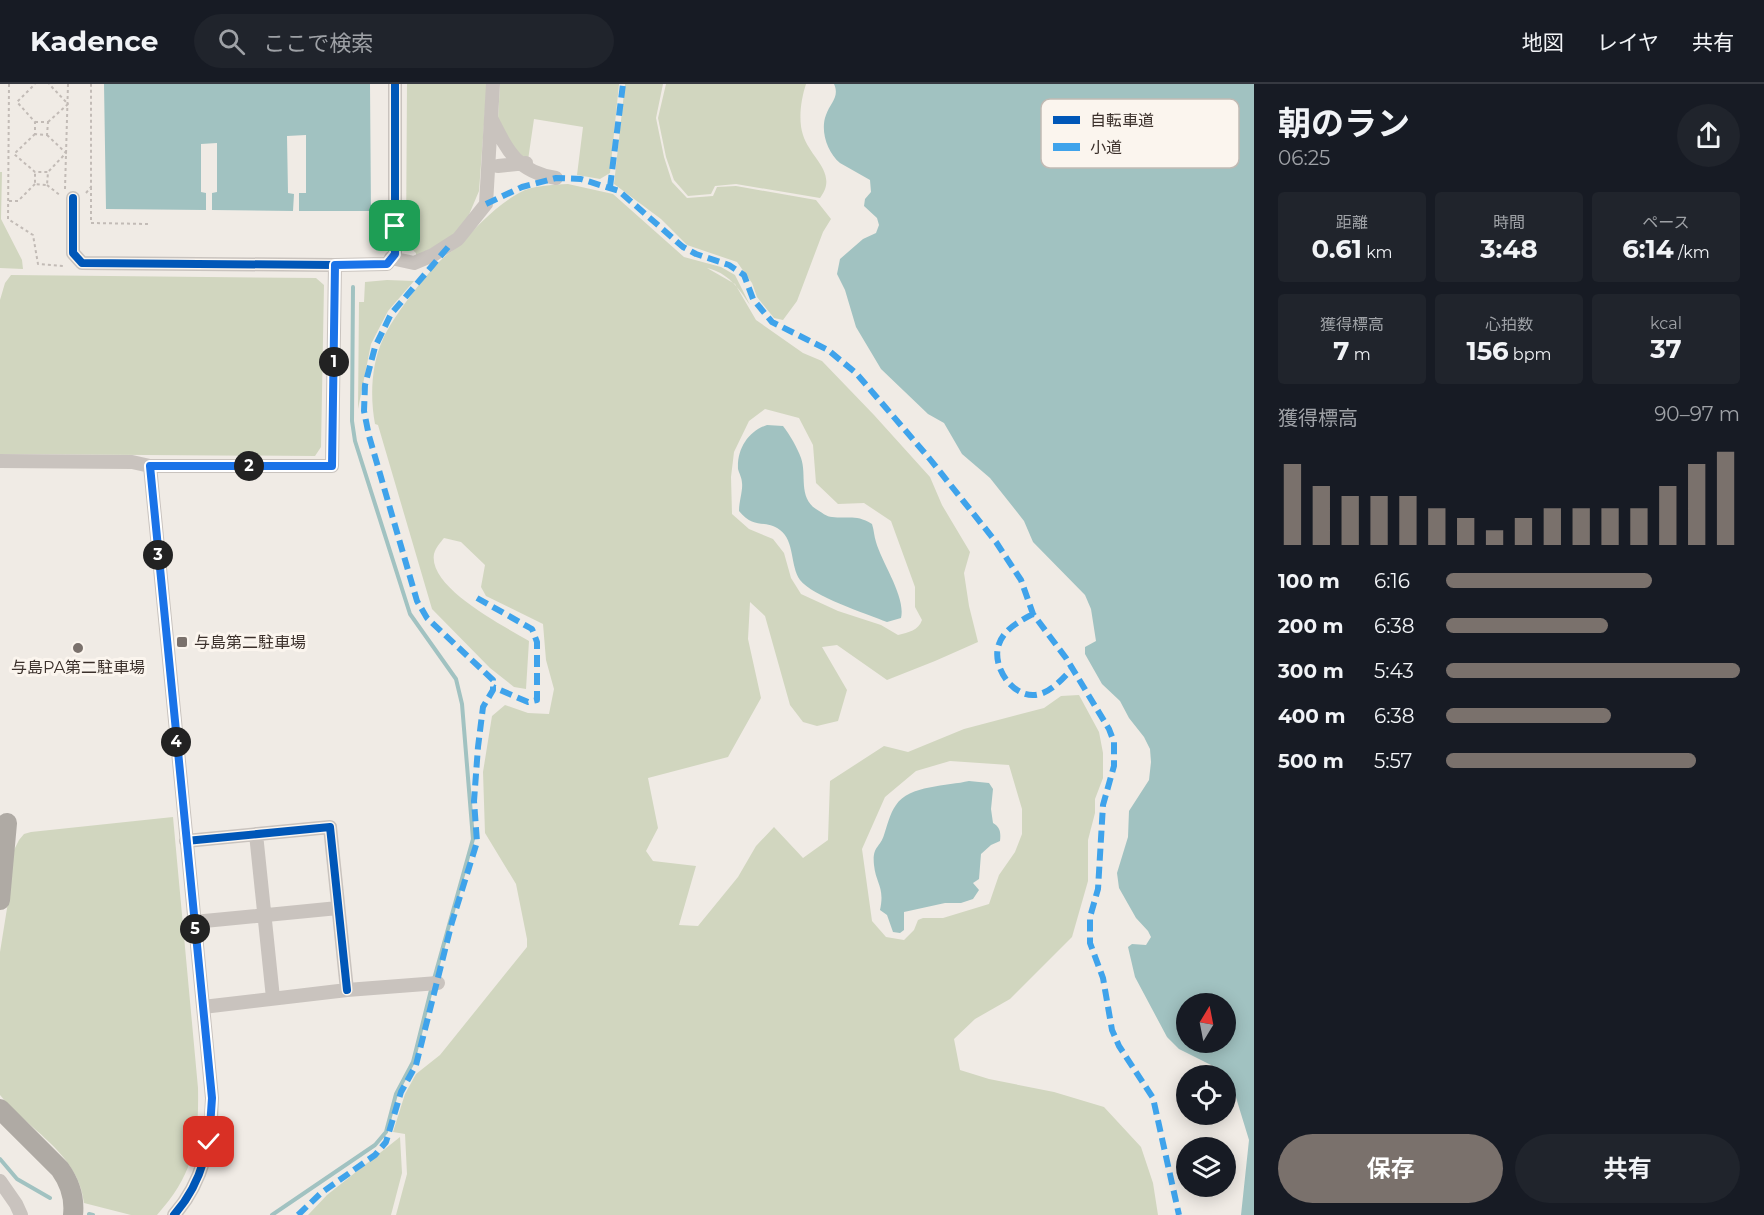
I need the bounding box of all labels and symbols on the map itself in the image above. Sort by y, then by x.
legend [1041,99,1239,168]
text: 自転車道 [1090,111,1154,130]
text: 小道 [1090,138,1122,157]
pin [369,200,420,251]
pin: 1 [319,347,349,377]
pin: 2 [234,451,264,481]
pin: 3 [143,540,173,570]
place label: 与島第二駐車場 [194,633,306,652]
marker: 与島第二駐車場 [175,635,189,649]
marker: 与島PA第二駐車場 [71,641,85,655]
place label: 与島PA第二駐車場 [11,658,145,677]
pin: 4 [161,727,191,757]
pin: 5 [180,914,210,944]
north arrow [1176,993,1236,1053]
pin [183,1116,234,1167]

